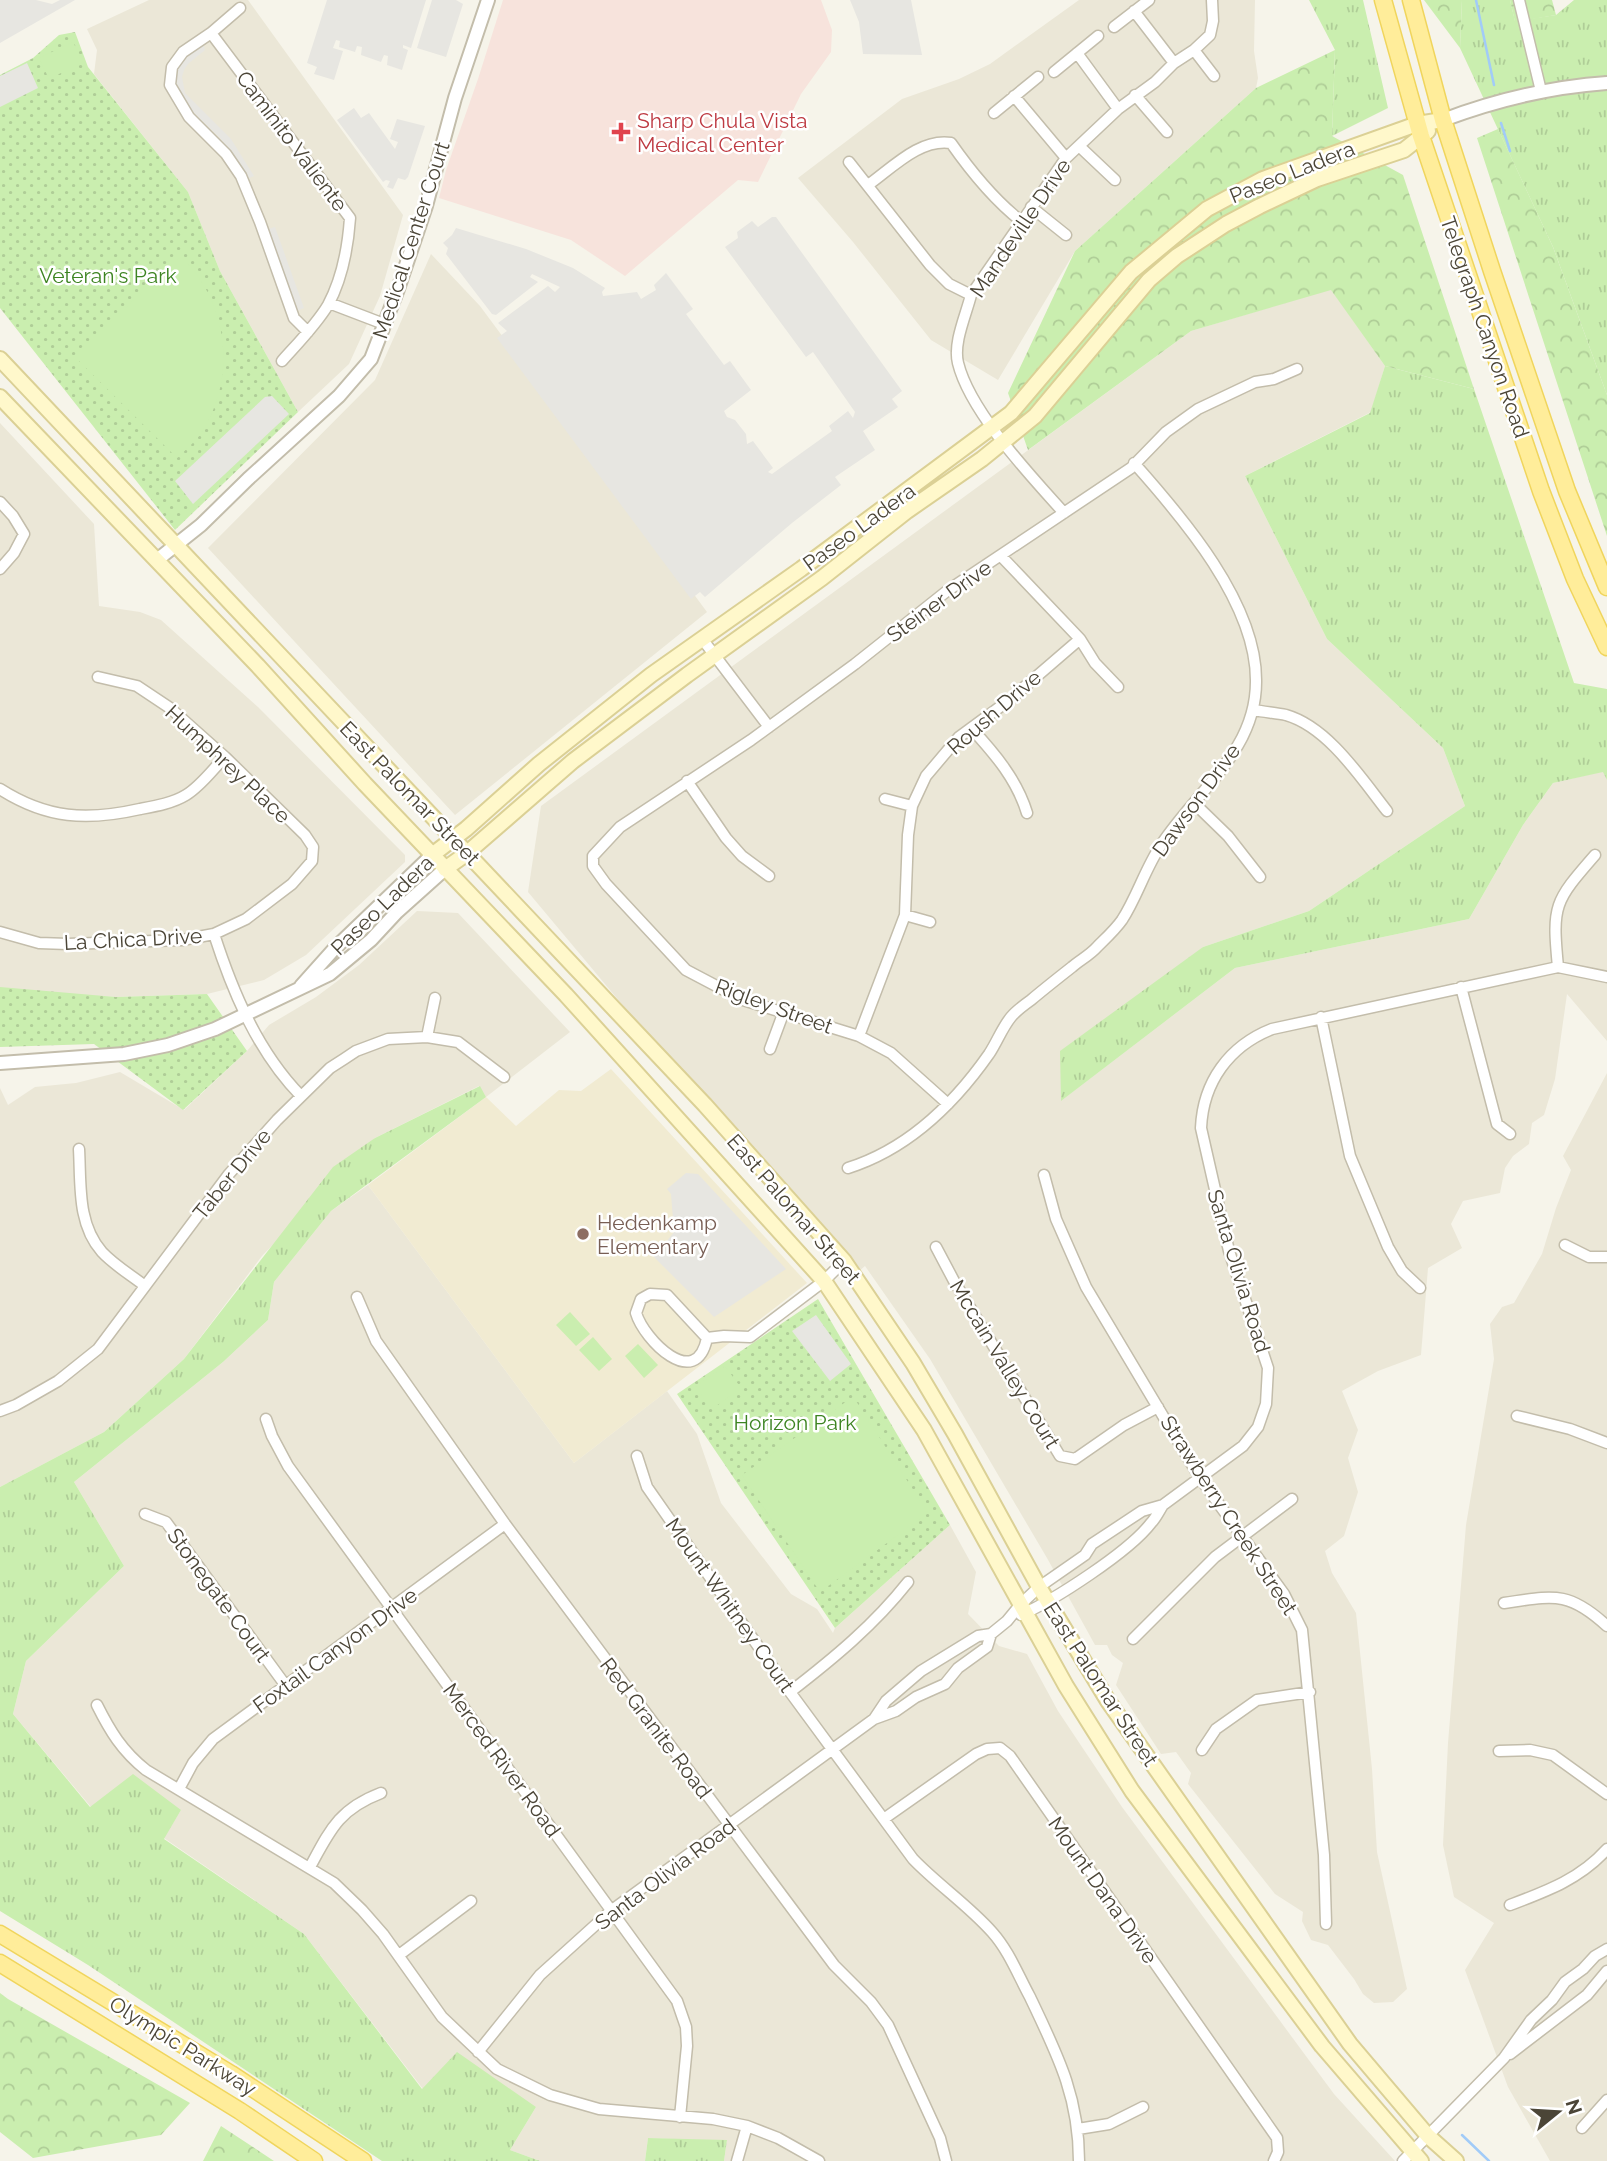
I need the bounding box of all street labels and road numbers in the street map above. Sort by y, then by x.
street label: Caminito Valiente [231,66,353,216]
street label: Paseo Ladera [1226,136,1358,208]
street label: Medical Center Court [367,138,455,342]
street label: Mandeville Drive [964,154,1076,302]
street label: Telegraph Canyon Road [1435,213,1535,441]
street label: Paseo Ladera [798,478,920,576]
street label: Steiner Drive [882,555,996,647]
street label: Roush Drive [942,664,1046,760]
street label: Humphrey Place [160,700,296,828]
street label: East Palomar Street [335,716,485,870]
street label: Dawson Drive [1147,739,1245,861]
street label: Paseo Ladera [326,850,438,960]
street label: La Chica Drive [63,923,203,955]
street label: Rigley Street [712,973,836,1039]
street label: Taber Drive [188,1124,276,1224]
street label: East Palomar Street [722,1129,866,1289]
street label: Santa Olivia Road [1202,1186,1276,1356]
street label: Mccain Valley Court [945,1275,1065,1453]
street label: Strawberry Creek Street [1155,1411,1303,1619]
street label: Mount Whitney Court [660,1513,800,1697]
street label: Stonegate Court [162,1523,276,1667]
street label: Foxtail Canyon Drive [248,1582,422,1718]
street label: East Palomar Street [1039,1597,1163,1771]
street label: Red Granite Road [595,1653,717,1803]
street label: Merced River Road [438,1678,566,1842]
street label: Mount Dana Drive [1043,1812,1163,1968]
street label: Santa Olivia Road [590,1813,740,1935]
street label: Olympic Parkway [105,1991,261,2101]

